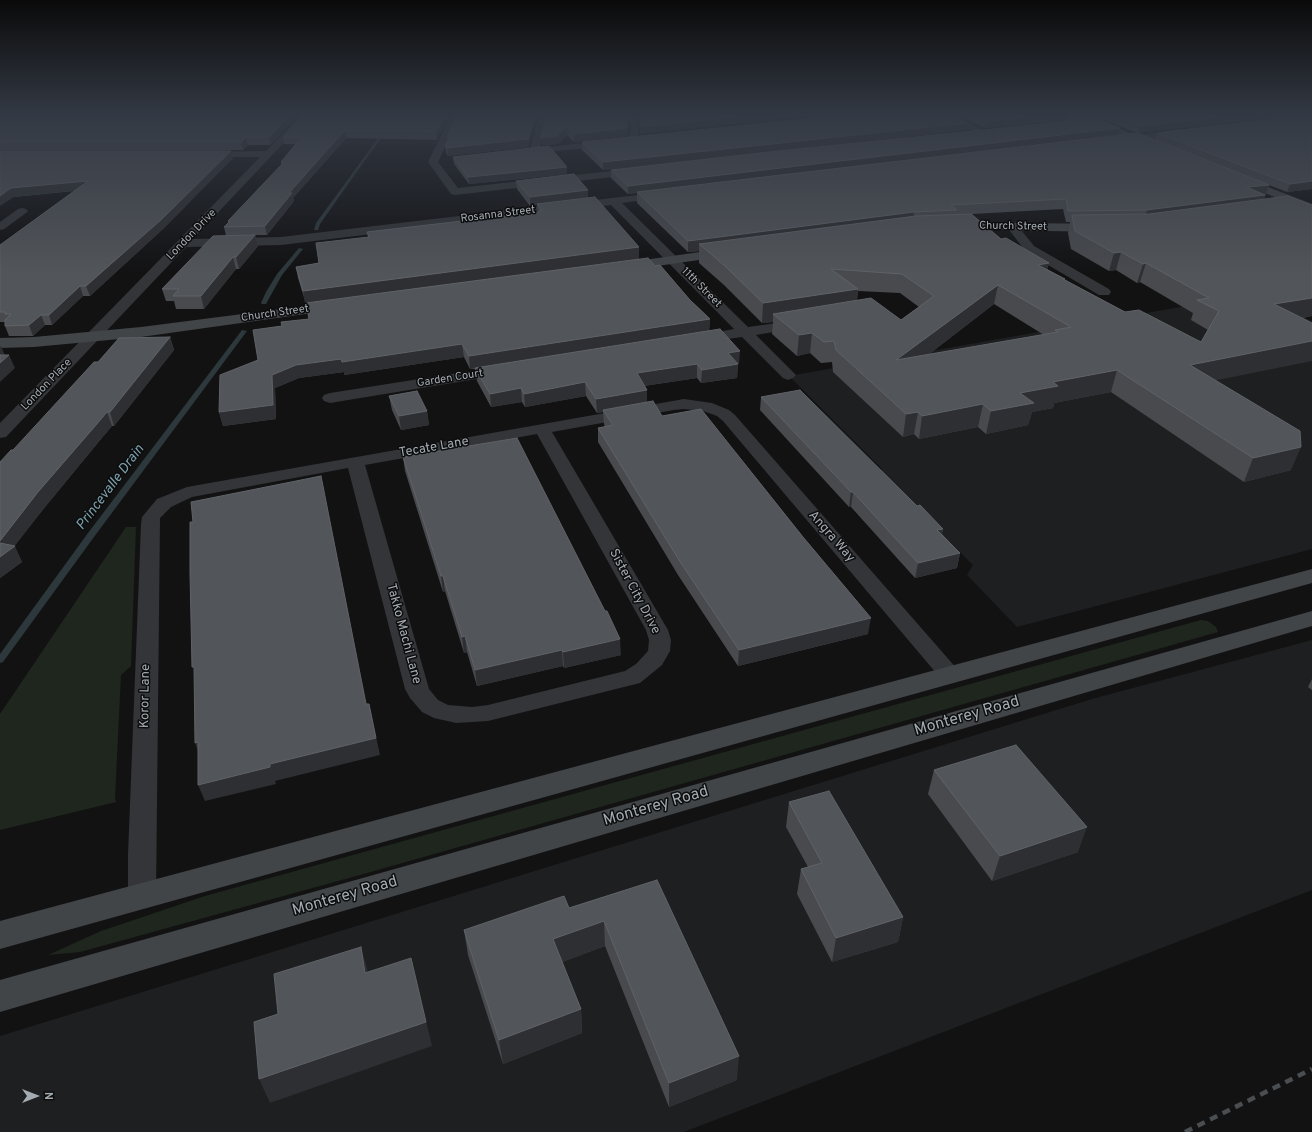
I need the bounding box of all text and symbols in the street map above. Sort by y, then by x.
street label: Rosanna Street [460,204,536,226]
street label: London Drive [164,207,220,263]
street label: Church Street [979,220,1047,234]
street label: 11th Street [678,265,724,311]
street label: Church Street [240,303,310,325]
street label: London Place [19,356,75,414]
street label: Garden Court [416,367,484,391]
street label: Tecate Lane [398,434,470,462]
water label: Princevalle Drain [73,442,149,534]
street label: Angra Way [805,508,857,566]
street label: Sister City Drive [605,547,663,637]
street label: Takko Machi Lane [382,582,424,686]
street label: Koror Lane [138,664,154,728]
street label: Monterey Road [912,693,1022,741]
street label: Monterey Road [601,783,711,831]
street label: Monterey Road [290,873,400,921]
north arrow [16,1076,56,1116]
text: N [41,1092,55,1100]

